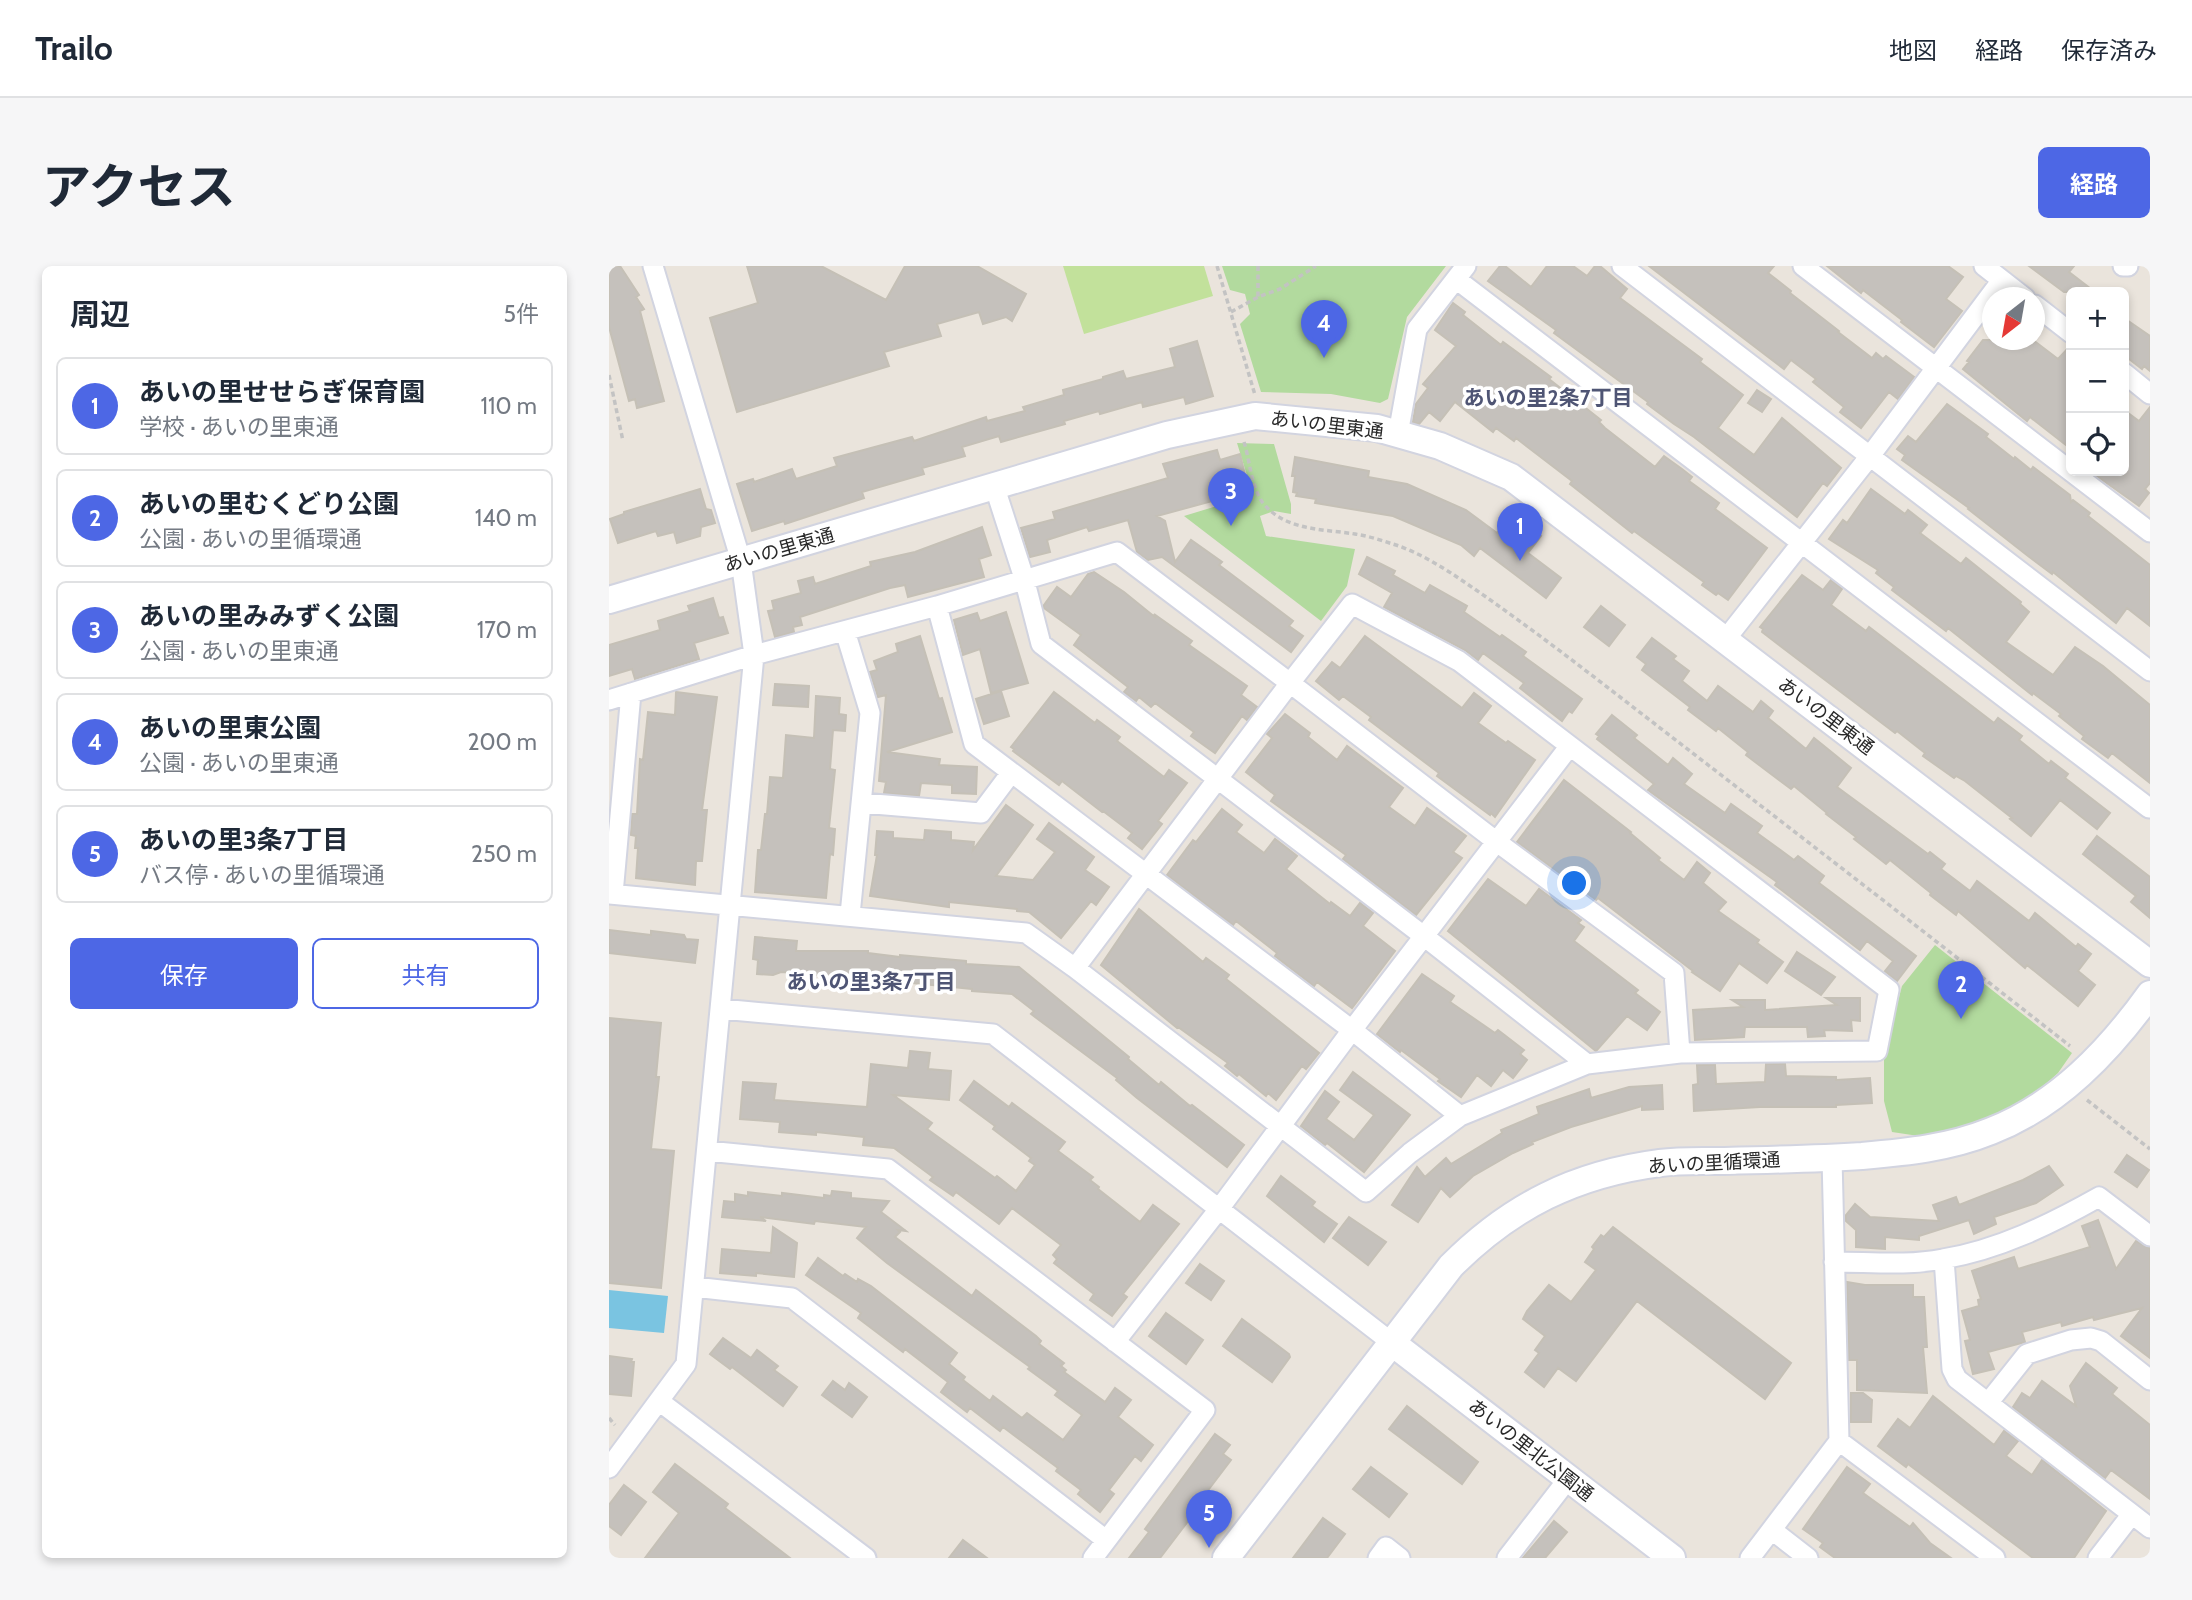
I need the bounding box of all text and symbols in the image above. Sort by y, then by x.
text: Trailo [35,28,113,68]
text: 地図 [1889,36,1937,65]
text: 経路 [1975,36,2023,65]
text: 保存済み [2061,36,2157,65]
button: 経路 [2038,147,2150,218]
text: アクセス [42,157,236,216]
north arrow [1982,287,2045,350]
map controls [2066,287,2129,476]
button: + [2066,287,2129,350]
text: 周辺 [70,296,130,333]
text: 5件 [504,300,539,328]
pin: 4 [1301,300,1347,358]
button: − [2066,350,2129,413]
text: あいの里せせらぎ保育園 [139,376,425,408]
district label: あいの里2条7丁目 [1464,385,1632,410]
text: 1 [91,392,99,420]
text: 110 m [481,392,537,420]
street label: あいの里東通 [1269,407,1385,443]
text: 学校 · あいの里東通 [139,413,339,441]
button: locate [2066,413,2129,476]
pin: 3 [1208,468,1254,526]
text: あいの里むくどり公園 [139,488,399,520]
pin: 1 [1497,503,1543,561]
text: 2 [89,504,101,532]
text: 140 m [475,504,537,532]
street label: あいの里東通 [721,523,837,577]
text: 公園 · あいの里循環通 [139,525,362,553]
text: あいの里みみずく公園 [139,600,399,632]
text: 3 [89,616,101,644]
text: 170 m [477,616,537,644]
text: 公園 · あいの里東通 [139,637,339,665]
street label: あいの里東通 [1774,673,1878,759]
text: あいの里東公園 [139,712,321,744]
text: 4 [88,728,102,756]
text: 200 m [467,728,537,756]
text: 公園 · あいの里東通 [139,749,339,777]
text: あいの里3条7丁目 [139,824,348,856]
text: 5 [89,840,101,868]
text: 250 m [471,840,537,868]
text: バス停 · あいの里循環通 [139,861,385,889]
your location [1557,866,1591,900]
button: 保存 [70,938,298,1009]
button: 共有 [312,938,539,1009]
pin: 2 [1938,961,1984,1019]
district label: あいの里3条7丁目 [786,969,956,994]
street label: あいの里循環通 [1647,1148,1781,1178]
street label: あいの里北公園通 [1464,1394,1598,1506]
pin: 5 [1186,1490,1232,1548]

